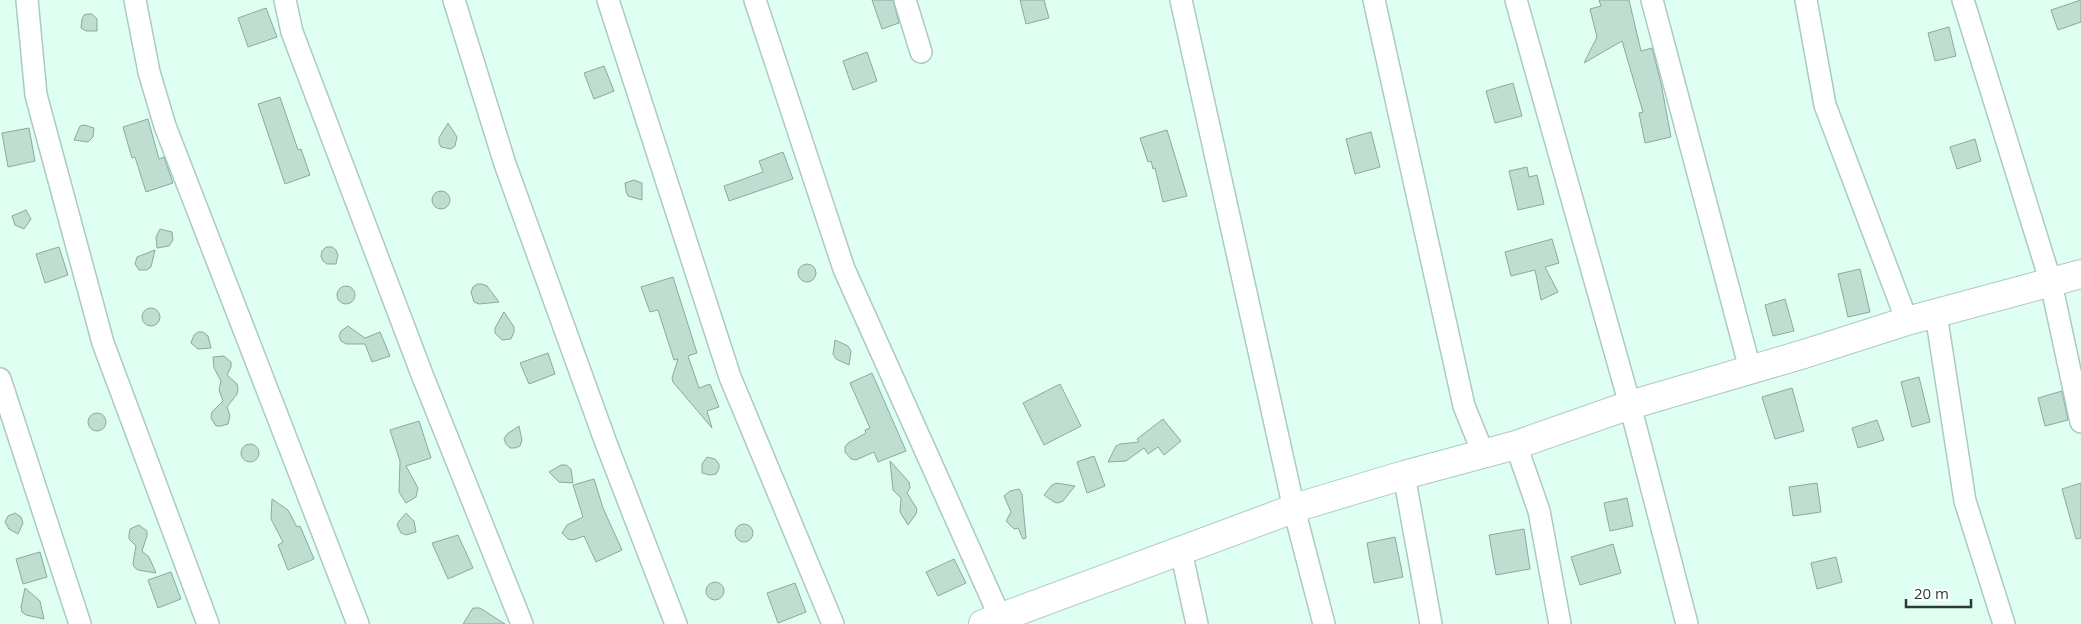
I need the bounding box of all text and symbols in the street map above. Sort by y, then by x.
scale bar [1906,576,1971,608]
text: 20 m [1914,583,1949,603]

